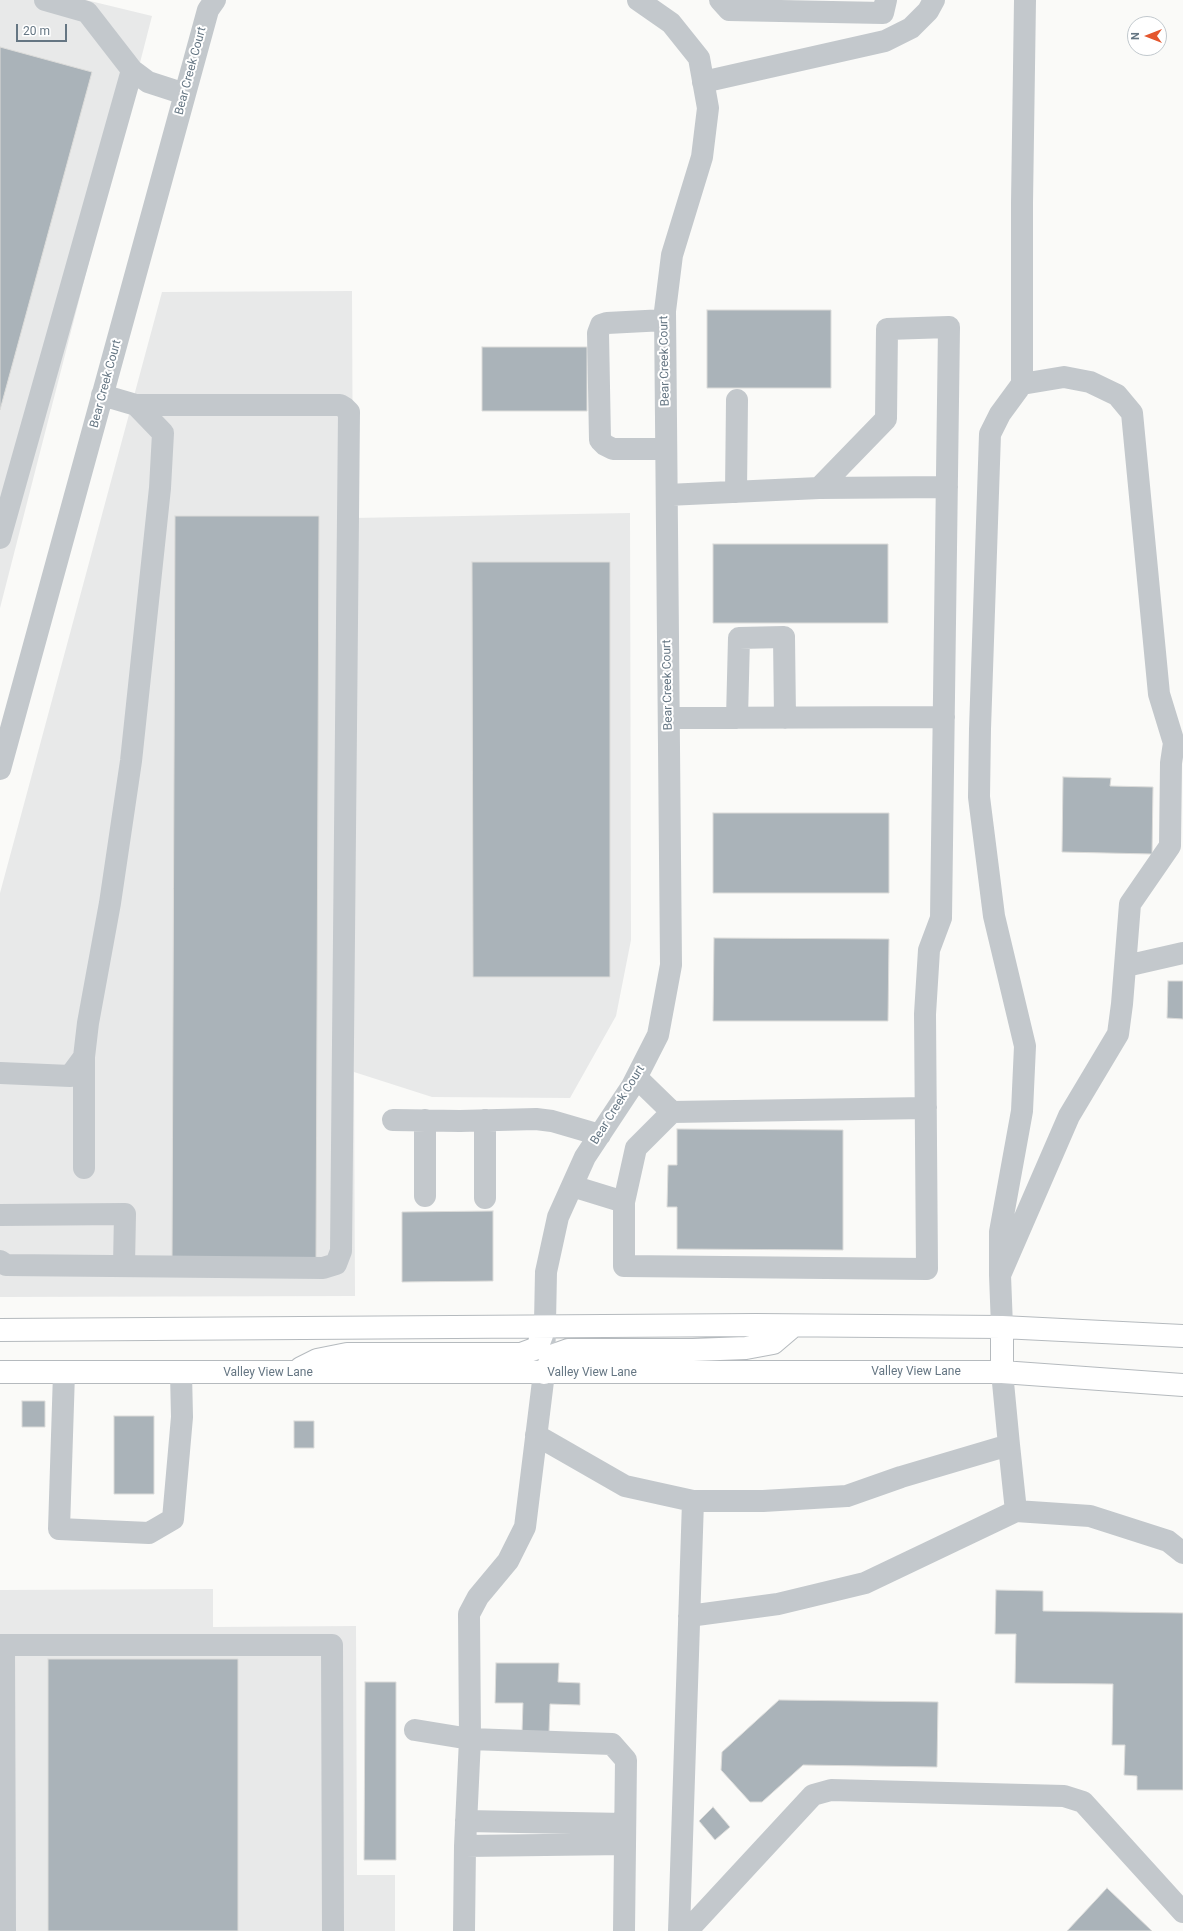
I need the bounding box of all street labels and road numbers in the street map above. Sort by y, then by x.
street label: Bear Creek Court [172,25,210,117]
street label: Bear Creek Court [657,316,673,406]
street label: Bear Creek Court [87,338,125,430]
street label: Bear Creek Court [660,640,676,730]
street label: Bear Creek Court [588,1063,648,1147]
street label: Valley View Lane [871,1365,961,1379]
street label: Valley View Lane [223,1366,313,1380]
street label: Valley View Lane [547,1366,637,1380]

